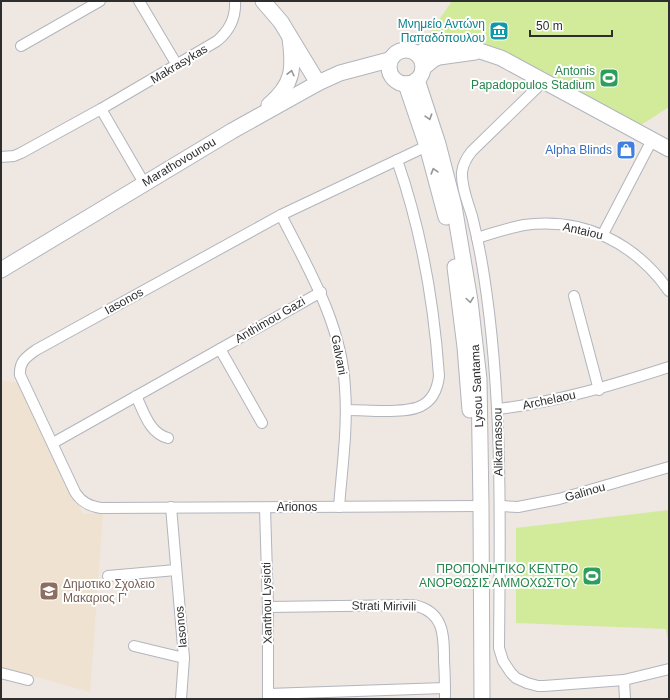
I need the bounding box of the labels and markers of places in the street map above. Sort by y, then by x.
place label: Μνημείο Αντώνη Παπαδόπουλου [398,17,485,45]
museum icon: Μνημείο Αντώνη Παπαδόπουλου [488,20,510,42]
place label: Antonis Papadopoulos Stadium [471,64,595,92]
sports icon: Antonis Papadopoulos Stadium [598,67,620,89]
shop icon: Alpha Blinds [615,139,637,161]
place label: Alpha Blinds [545,143,612,157]
place label: ΠΡΟΠΟΝΗΤΙΚΟ ΚΕΝΤΡΟ ΑΝΟΡΘΩΣΙΣ ΑΜΜΟΧΩΣΤΟΥ [419,562,578,590]
sports icon: ΠΡΟΠΟΝΗΤΙΚΟ ΚΕΝΤΡΟ ΑΝΟΡΘΩΣΙΣ ΑΜΜΟΧΩΣΤΟΥ [581,565,603,587]
place label: Δημοτικο Σχολειο Μακαριος Γ' [63,577,155,605]
school or university icon: Δημοτικο Σχολειο Μακαριος Γ' [38,580,60,602]

